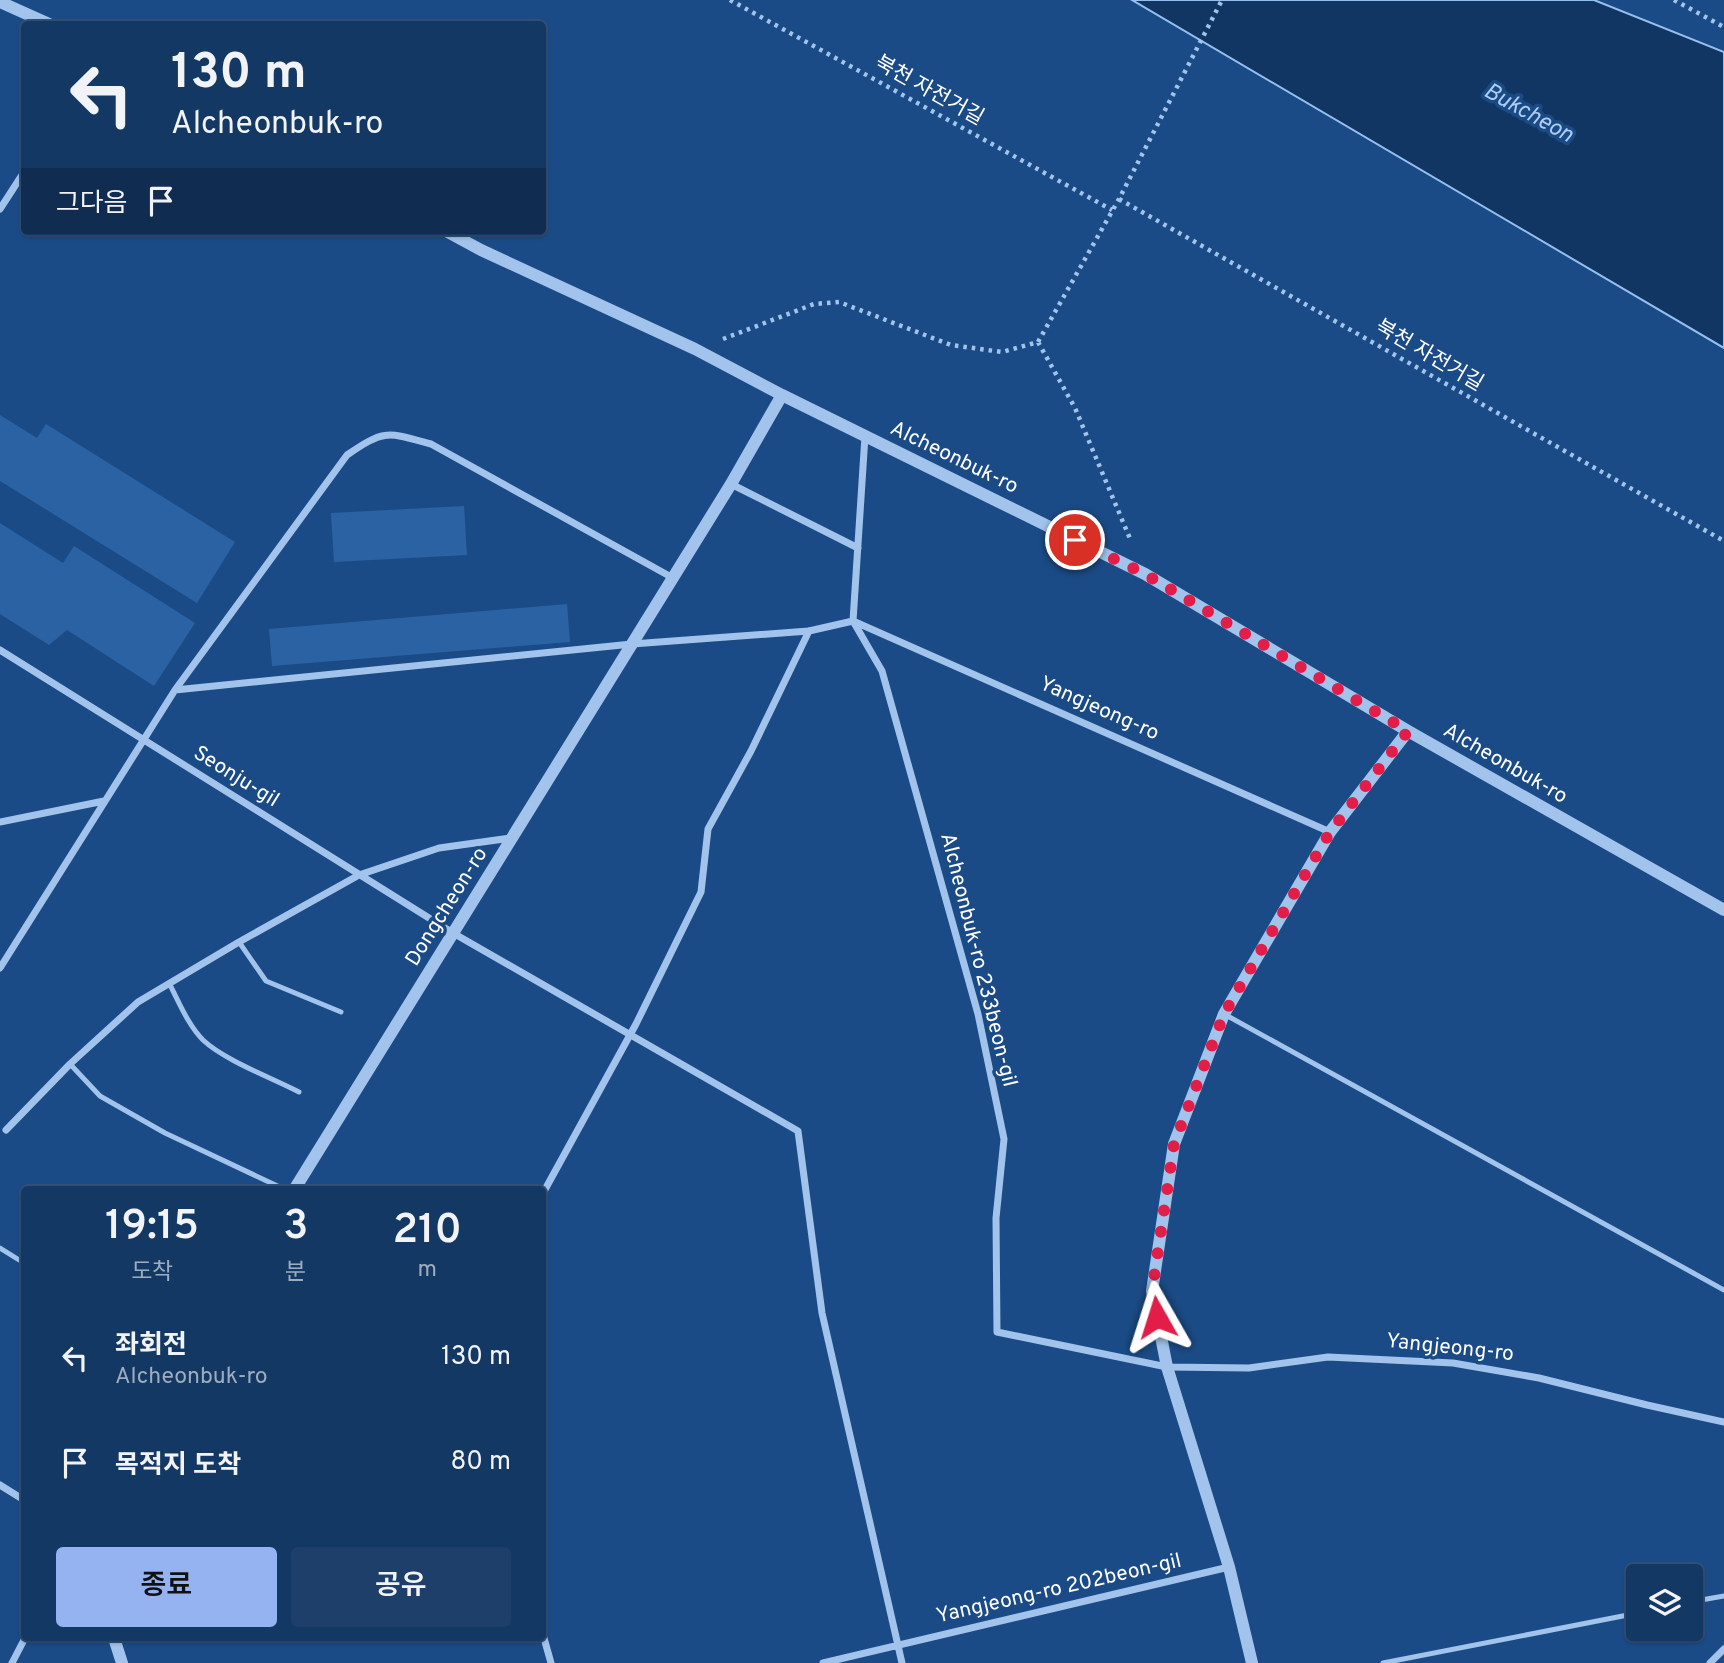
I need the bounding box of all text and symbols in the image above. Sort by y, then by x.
text: 130 m [171,44,307,106]
icon: left [56,49,147,140]
street label: 북천 자전거길 [870,50,988,132]
water label: Bukcheon [1478,78,1578,151]
text: Alcheonbuk-ro [171,105,383,145]
icon: arrive [142,182,180,220]
text: 그다음 [56,188,128,221]
street label: 북천 자전거길 [1370,314,1488,398]
street label: Alcheonbuk-ro [885,415,1023,501]
pin [1045,510,1105,570]
icon: arrive [1056,521,1094,559]
street label: Yangjeong-ro [1035,671,1163,747]
street label: Alcheonbuk-ro [1438,717,1572,811]
street label: Seonju-gil [188,740,284,814]
street label: Alcheonbuk-ro 233beon-gil [933,830,1023,1090]
street label: Dongcheon-ro [400,843,494,971]
text: 19:15 [105,1201,199,1254]
text: 3 [283,1201,308,1254]
text: 210 [392,1205,462,1258]
text: m [417,1256,437,1285]
text: 도착 [131,1259,173,1288]
text: 분 [285,1259,306,1288]
position arrow [1120,1280,1194,1354]
street label: Yangjeong-ro [1385,1328,1515,1368]
text: 좌회전 [115,1330,187,1363]
icon: left [56,1339,94,1377]
text: 130 m [441,1341,511,1374]
text: Alcheonbuk-ro [115,1363,268,1392]
icon: arrive [56,1444,94,1482]
text: 80 m [451,1446,511,1479]
text: 목적지 도착 [115,1450,241,1483]
button: 종료 [56,1547,277,1627]
button: 공유 [291,1547,511,1627]
street label: Yangjeong-ro 202beon-gil [934,1548,1184,1630]
map controls [1626,1564,1703,1641]
button: layers [1626,1564,1703,1641]

